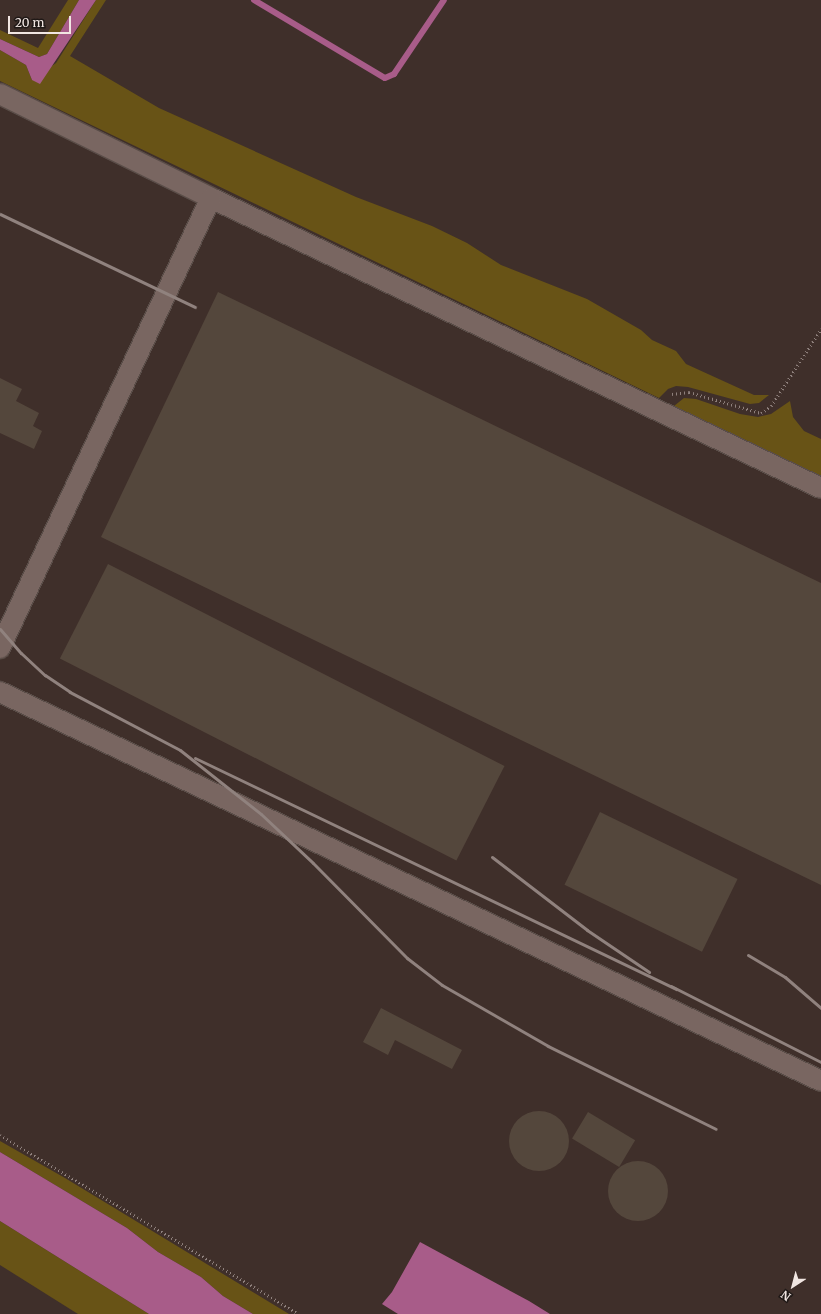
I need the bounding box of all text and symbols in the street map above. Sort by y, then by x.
scale bar [10,8,73,34]
text: 20 m [15,15,44,30]
north arrow [773,1266,813,1306]
text: N [778,1287,794,1304]

